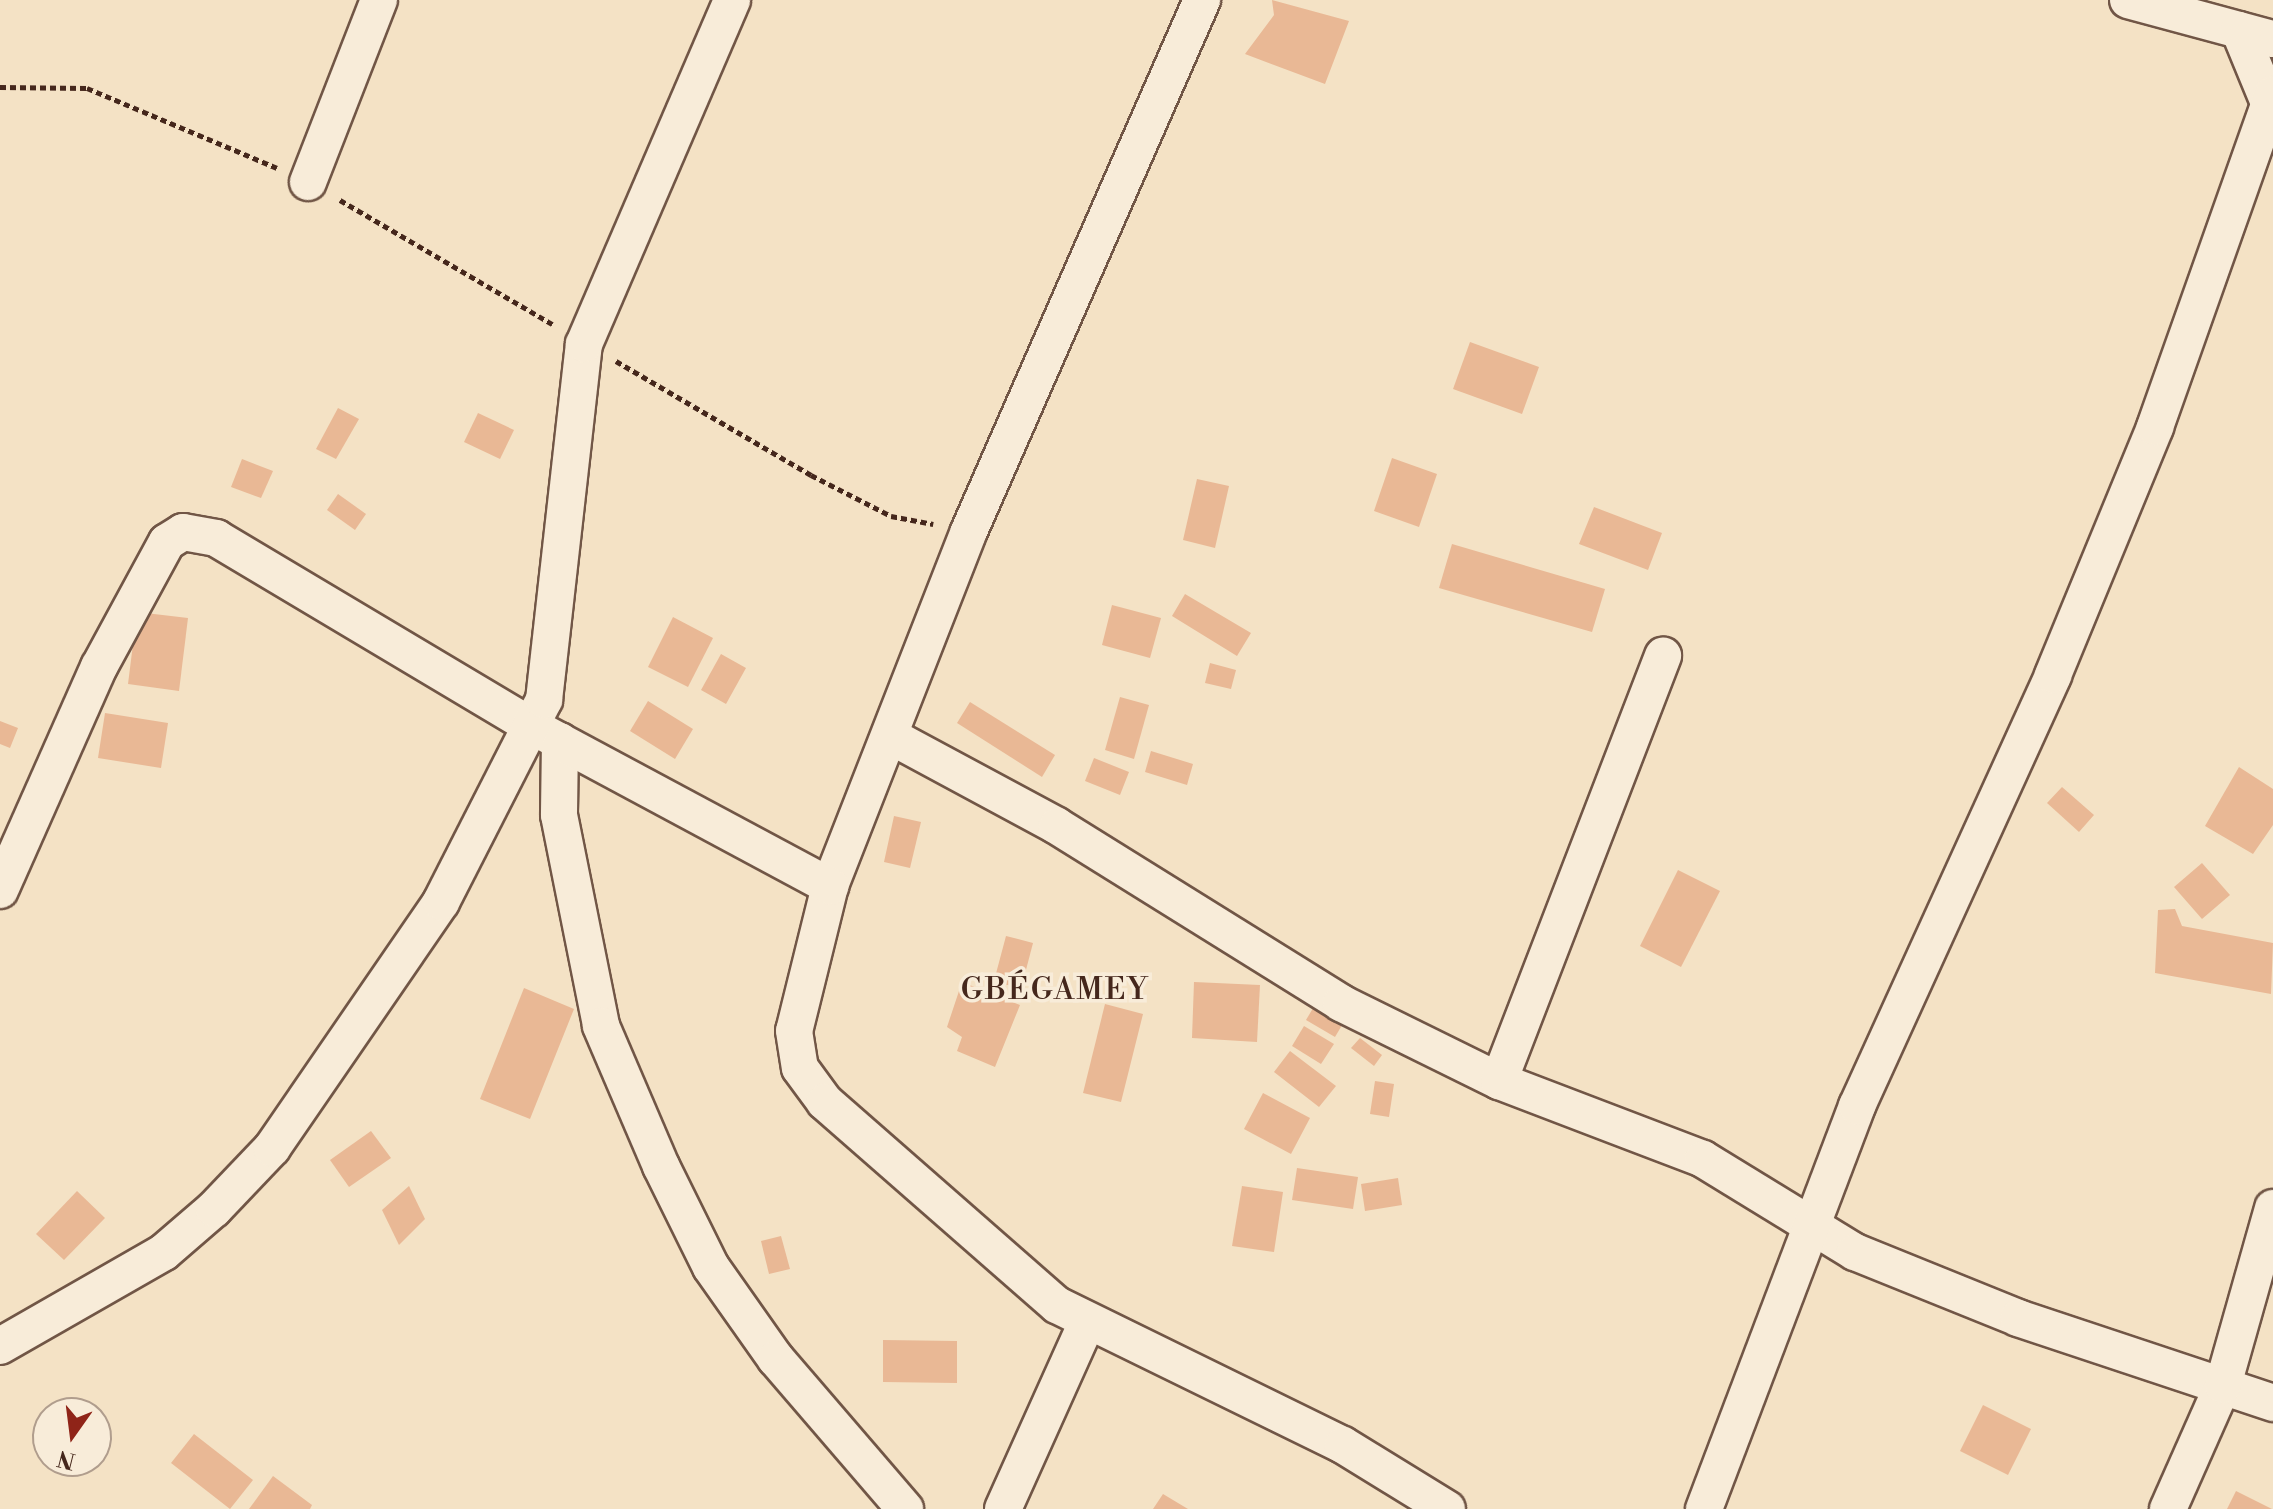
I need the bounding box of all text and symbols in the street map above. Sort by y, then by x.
district label: GBÉGAMEY [961,972,1149,1008]
north arrow [32,1397,112,1477]
text: N [55,1444,78,1474]

